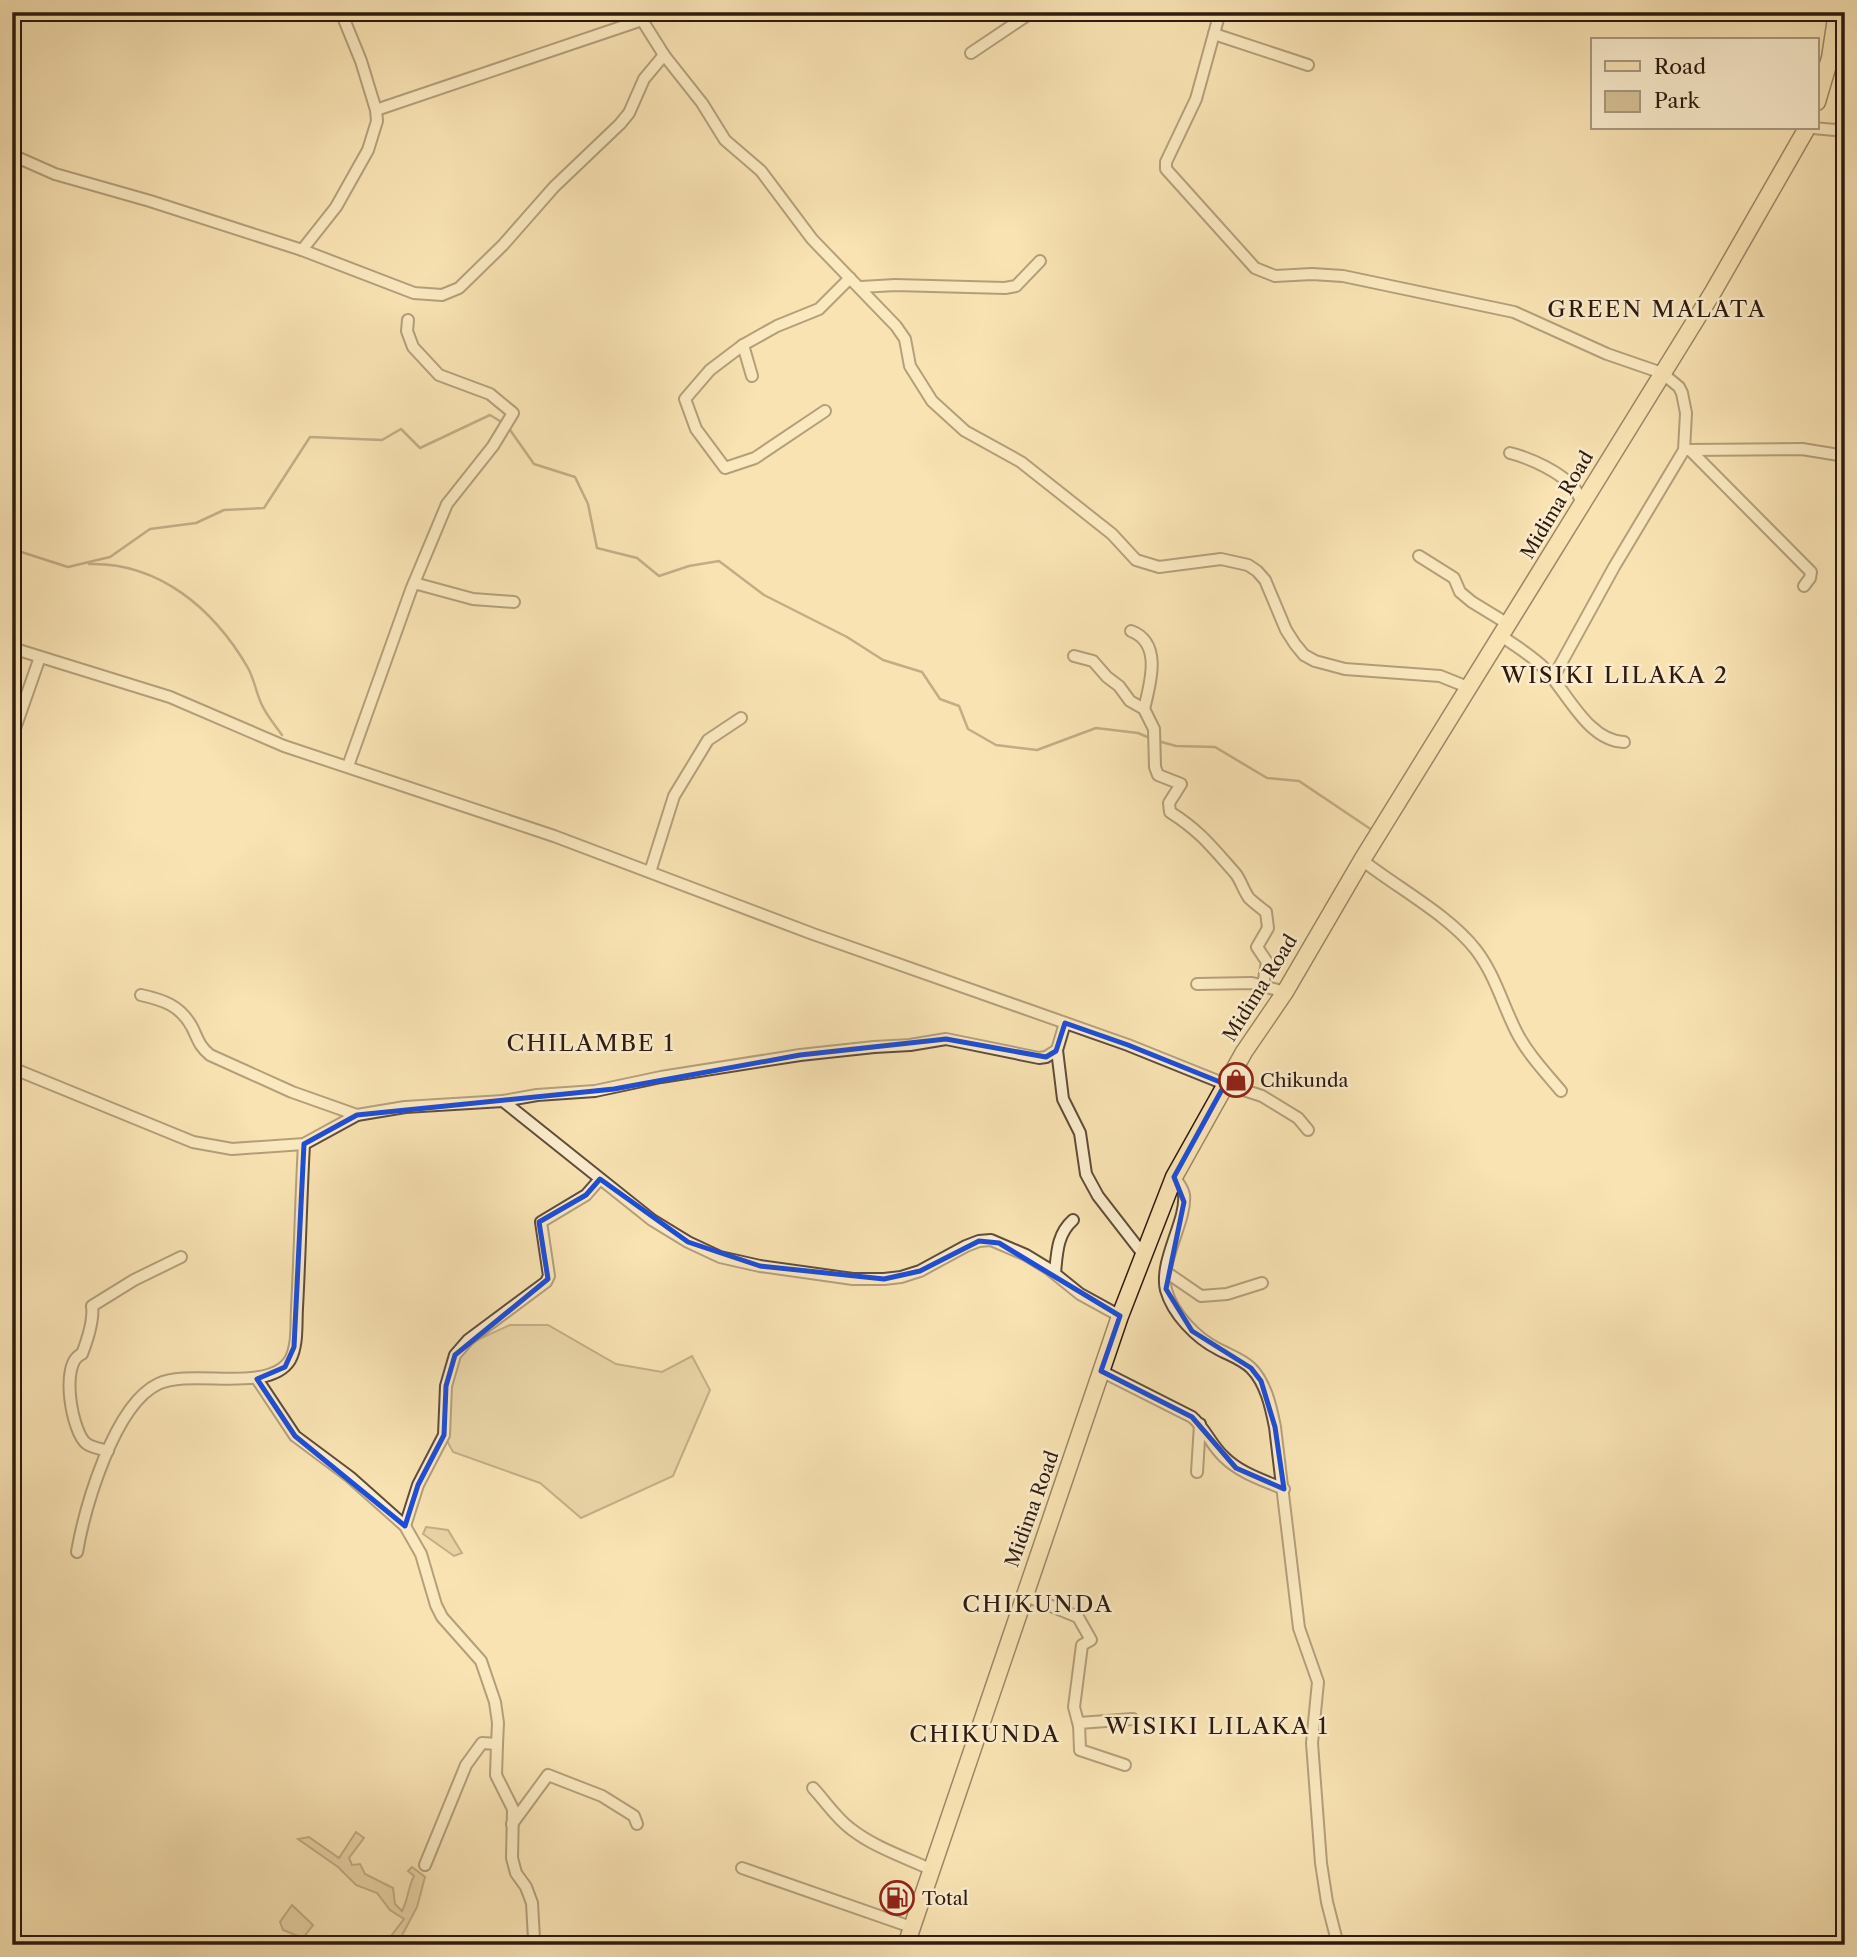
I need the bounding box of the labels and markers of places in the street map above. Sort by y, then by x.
shop icon: Chikunda [1217,1061,1255,1099]
place label: Chikunda [1260,1069,1349,1092]
fuel station icon: Total [878,1879,916,1917]
place label: Total [922,1887,969,1910]

